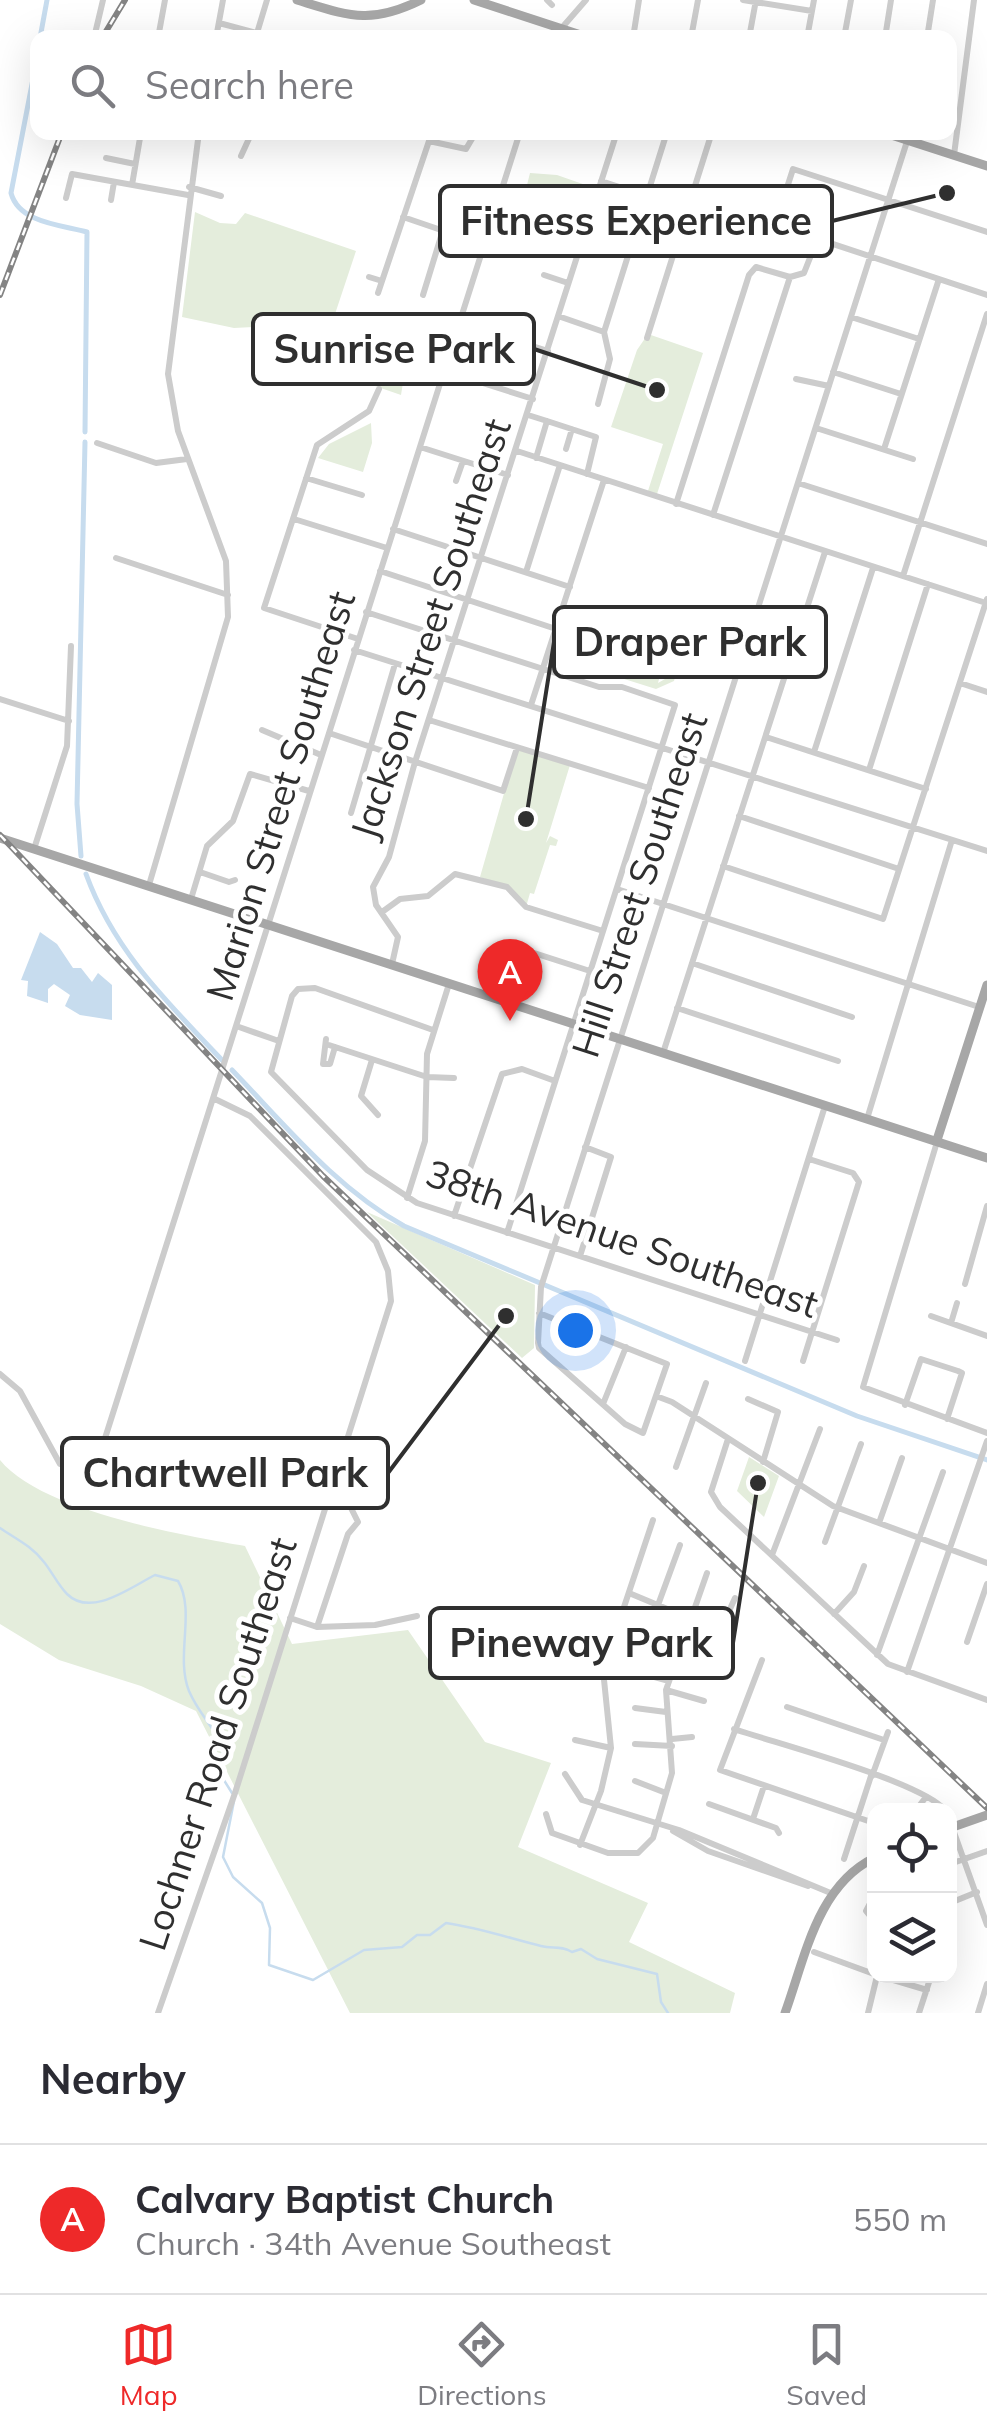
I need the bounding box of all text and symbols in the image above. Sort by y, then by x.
search box [30,30,957,140]
icon: search [65,58,120,113]
text: Search here [145,61,354,109]
callout: Fitness Experience [440,186,832,256]
text: Fitness Experience [460,195,812,245]
callout: Sunrise Park [253,314,534,384]
text: Sunrise Park [273,323,515,373]
street label: Jackson Street Southeast [339,412,521,845]
street label: Marion Street Southeast [195,585,365,1006]
callout: Draper Park [554,607,826,677]
text: Draper Park [574,616,807,666]
street label: Hill Street Southeast [561,706,717,1063]
pin: A [478,938,542,1021]
street label: 38th Avenue Southeast [420,1148,825,1328]
your location [550,1305,601,1356]
callout: Chartwell Park [62,1438,388,1508]
text: Chartwell Park [82,1447,369,1497]
street label: Lochner Road Southeast [128,1531,307,1956]
callout: Pineway Park [430,1608,733,1678]
text: Pineway Park [449,1617,714,1667]
map controls [867,1803,957,1983]
button: locate [867,1803,957,1893]
button: layers [867,1893,957,1983]
text: Nearby [40,2052,186,2105]
text: Calvary Baptist Church [135,2175,554,2223]
text: A [60,2199,85,2239]
text: 550 m [853,2199,947,2239]
text: Church · 34th Avenue Southeast [135,2223,611,2263]
tab: Map [120,2317,177,2412]
tab: Directions [417,2317,547,2412]
tab: Saved [786,2317,867,2412]

